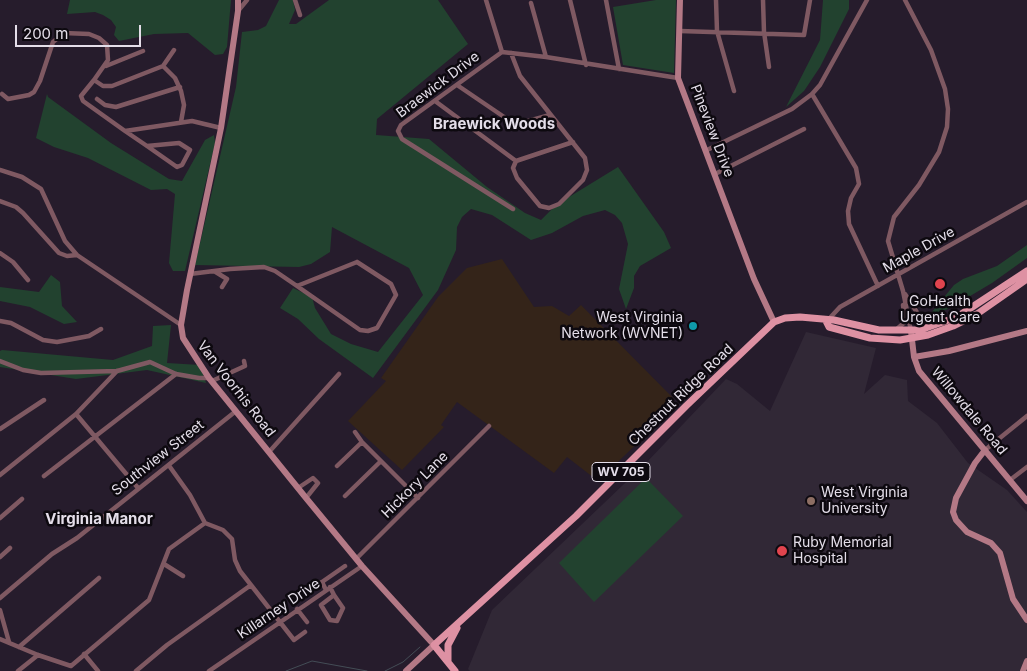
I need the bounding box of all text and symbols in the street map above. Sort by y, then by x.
scale bar [18,15,144,47]
text: 200 m [23,24,68,43]
street label: Braewick Drive [393,48,483,122]
street label: Pineview Drive [687,82,737,180]
district label: Braewick Woods [433,115,555,133]
street label: Maple Drive [880,223,958,277]
marker: GoHealth Urgent Care [933,277,947,291]
place label: GoHealth Urgent Care [900,294,980,326]
place label: West Virginia Network (WVNET) [561,310,683,342]
marker: West Virginia Network (WVNET) [687,320,699,332]
street label: Van Voorhis Road [193,338,279,440]
street label: Chestnut Ridge Road [625,341,737,449]
street label: Willowdale Road [928,364,1010,458]
street label: Southview Street [109,417,207,499]
street label: Hickory Lane [378,448,452,522]
road number: WV 705 [592,462,650,482]
place label: West Virginia University [821,485,908,518]
marker: West Virginia University [805,495,817,507]
district label: Virginia Manor [45,510,153,528]
place label: Ruby Memorial Hospital [793,535,892,568]
marker: Ruby Memorial Hospital [775,544,789,558]
street label: Killarney Drive [235,575,323,643]

